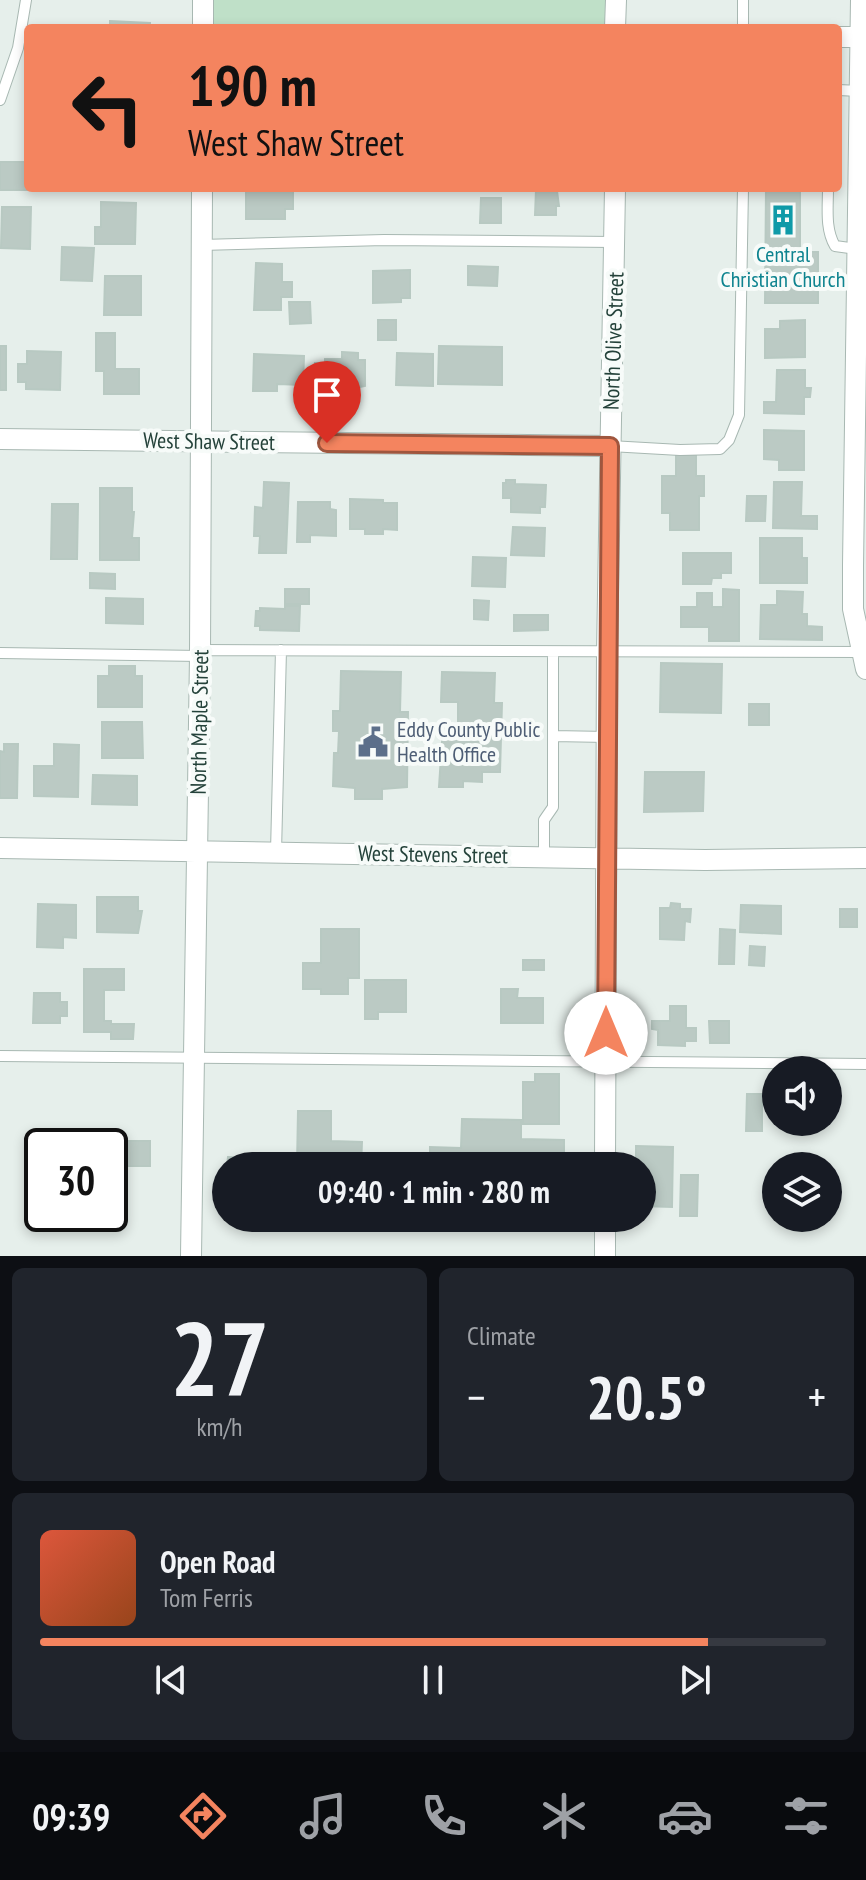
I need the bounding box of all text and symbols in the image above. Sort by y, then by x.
text: 190 m [188,49,317,121]
icon: left [56,56,160,160]
text: West Shaw Street [188,119,404,166]
building icon: Central Christian Church [766,203,800,237]
place label: Central Christian Church [721,240,845,293]
street label: North Olive Street [597,271,629,411]
pin [293,361,361,443]
icon: arrive [305,373,349,417]
street label: West Shaw Street [143,426,275,456]
street label: North Maple Street [184,649,214,795]
place label: Eddy County Public Health Office [397,715,540,768]
public building icon: Eddy County Public Health Office [356,725,390,759]
street label: West Stevens Street [358,839,508,869]
position arrow [564,991,648,1075]
map controls [762,1056,842,1232]
button: sound [762,1056,842,1136]
speed limit sign: 30 [24,1128,128,1232]
button: layers [762,1152,842,1232]
text: 09:40 · 1 min · 280 m [318,1172,550,1211]
text: 27 [170,1290,269,1425]
text: Climate [467,1319,536,1352]
text: 20.5° [586,1358,707,1436]
text: − [467,1368,485,1425]
text: + [808,1368,826,1425]
text: km/h [196,1410,243,1443]
text: Open Road [160,1542,275,1581]
text: Tom Ferris [160,1581,253,1614]
icon: previous [149,1658,193,1702]
icon: pause [411,1658,455,1702]
icon: next [673,1658,717,1702]
icon: directions [175,1788,231,1844]
icon: music [295,1788,351,1844]
icon: phone [416,1788,472,1844]
icon: climate [536,1788,592,1844]
icon: car [657,1788,713,1844]
icon: filters [778,1788,834,1844]
text: 09:39 [32,1793,110,1840]

